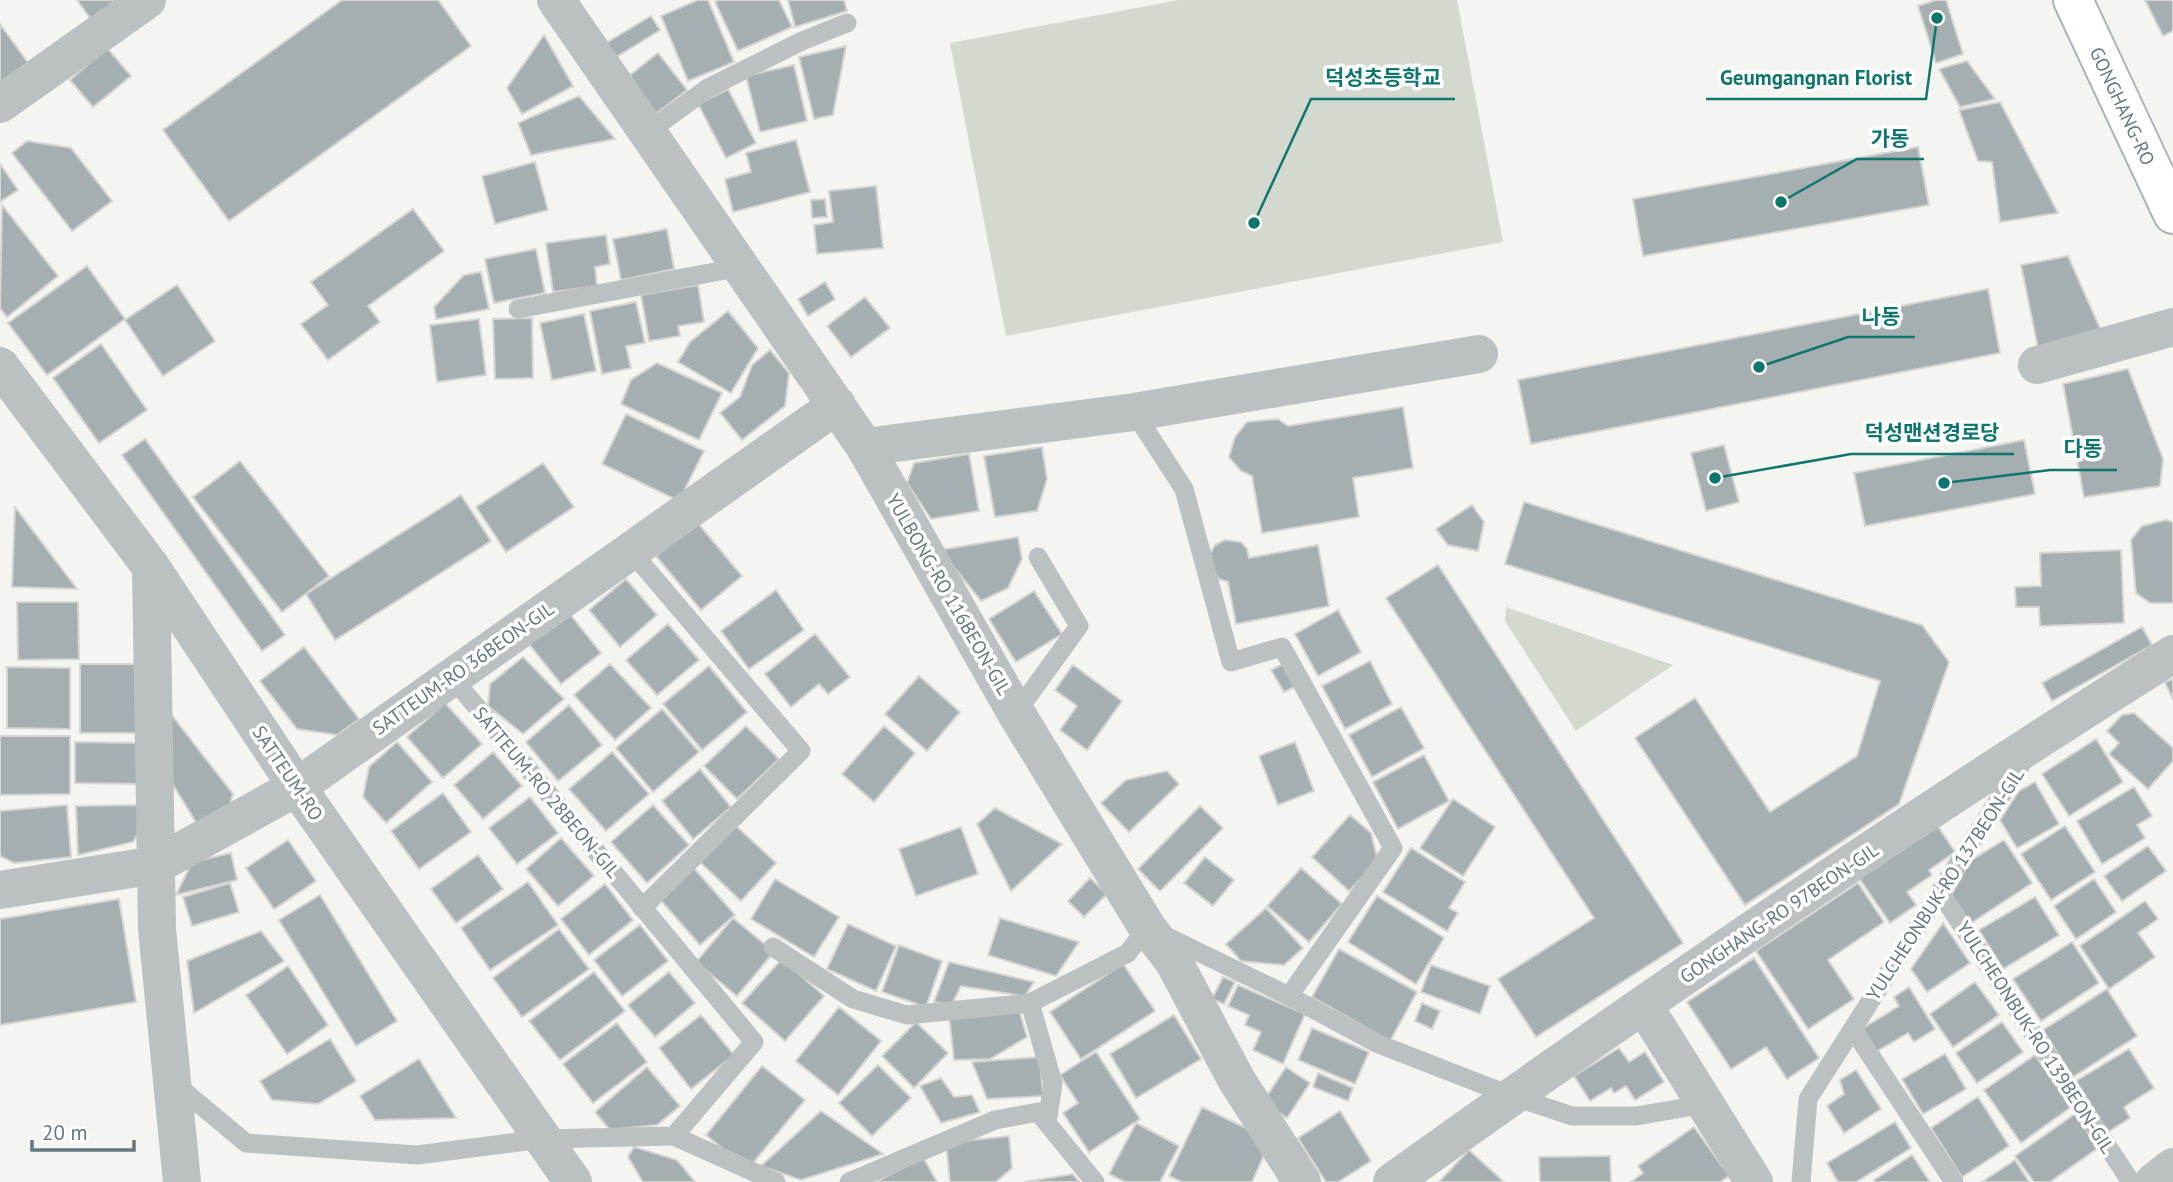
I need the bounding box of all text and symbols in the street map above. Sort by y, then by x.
street label: GONGHANG-RO [2085,43,2160,169]
callout: 덕성초등학교 [1311,57,1455,99]
callout: Geumgangnan Florist [1706,57,1926,99]
text: 덕성초등학교 [1325,64,1441,91]
text: Geumgangnan Florist [1720,64,1913,91]
callout: 가동 [1857,117,1924,159]
text: 가동 [1871,125,1909,152]
callout: 나동 [1848,295,1915,337]
text: 나동 [1862,303,1900,330]
callout: 덕성맨션경로당 [1851,412,2014,454]
text: 덕성맨션경로당 [1864,419,2000,446]
callout: 다동 [2050,428,2117,470]
text: 다동 [2064,435,2102,462]
street label: YULBONG-RO 116BEON-GIL [881,489,1017,699]
street label: SATTEUM-RO 36BEON-GIL [368,596,558,740]
street label: SATTEUM-RO 28BEON-GIL [468,702,626,883]
street label: SATTEUM-RO [247,721,329,825]
street label: YULCHEONBUK-RO 137BEON-GIL [1861,763,2029,1005]
street label: GONGHANG-RO 97BEON-GIL [1675,837,1883,988]
street label: YULCHEONBUK-RO 139BEON-GIL [1952,916,2120,1158]
scale bar [32,1108,133,1152]
text: 20 m [42,1119,88,1146]

